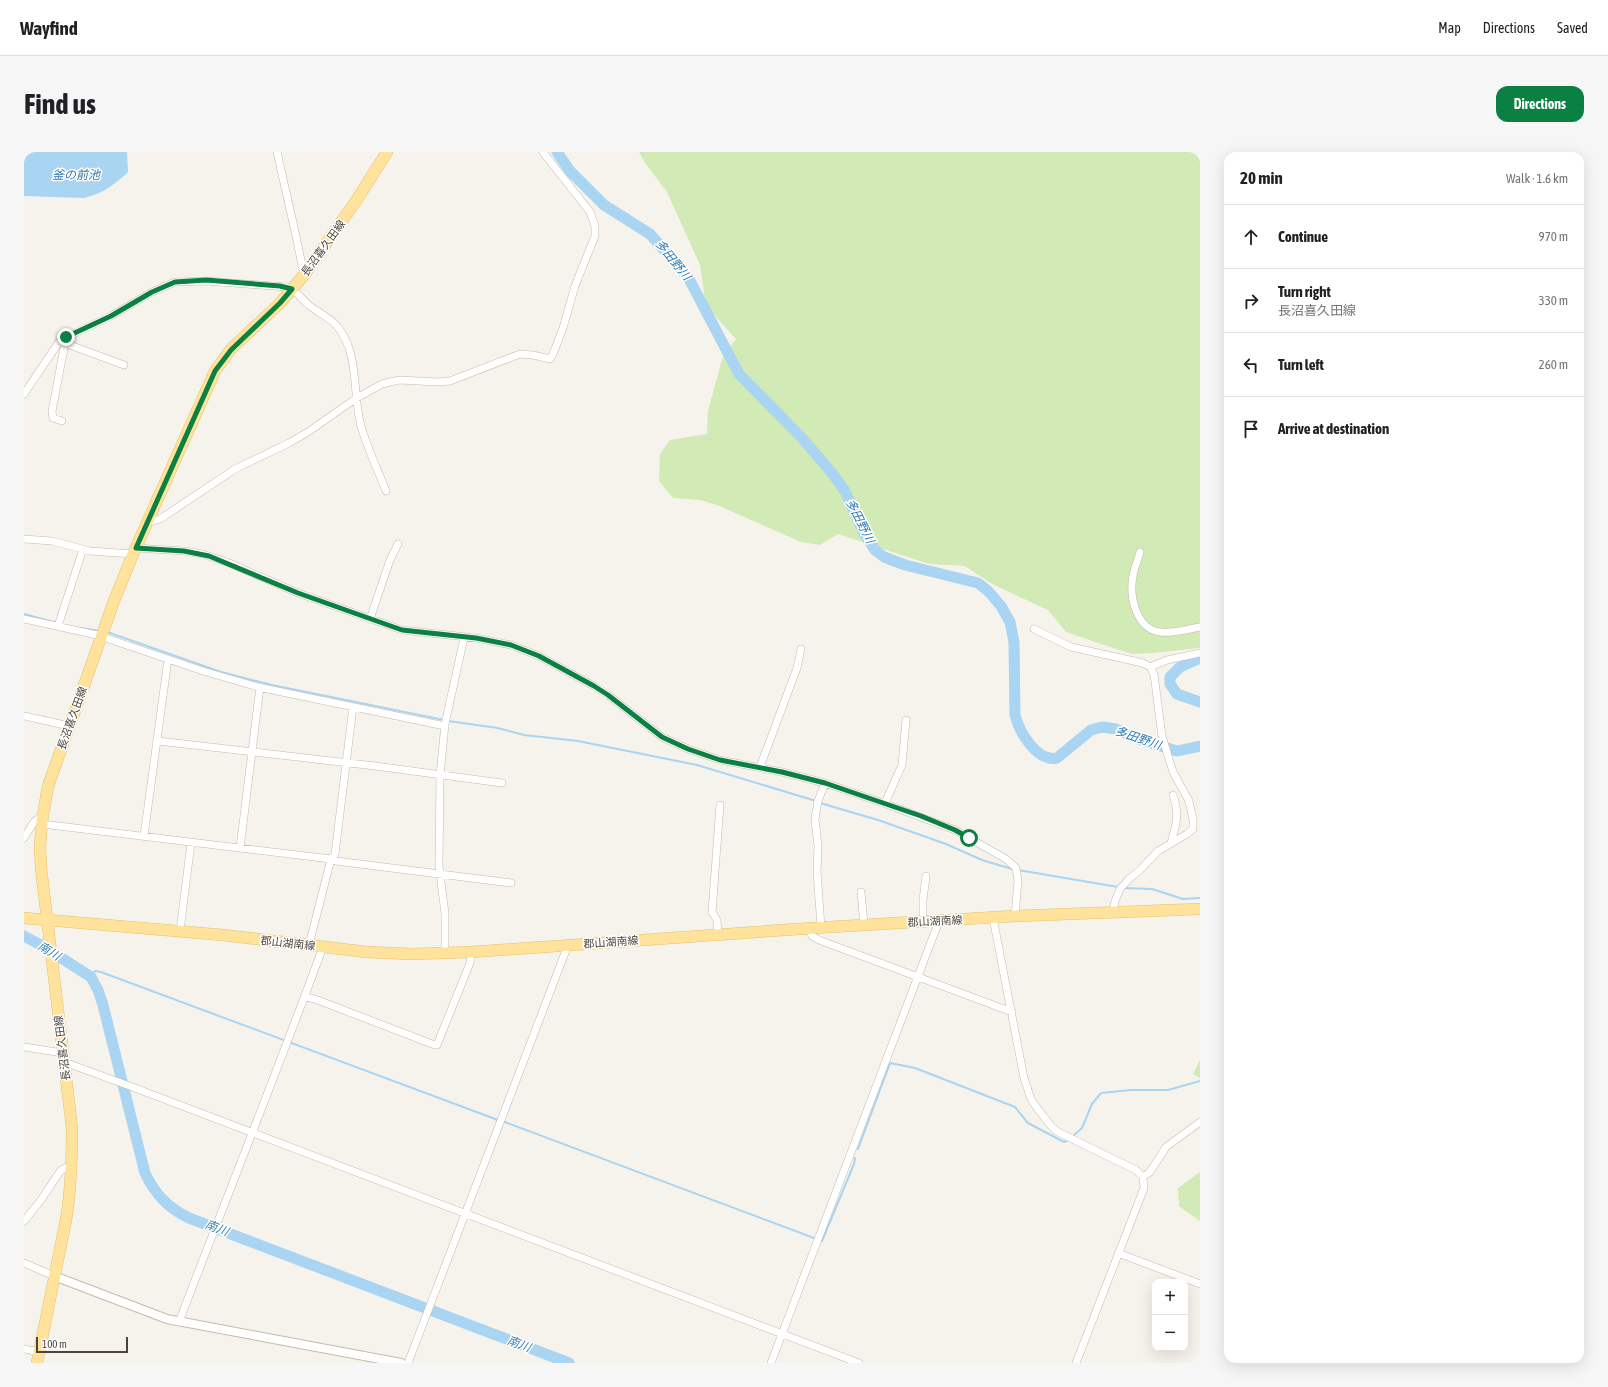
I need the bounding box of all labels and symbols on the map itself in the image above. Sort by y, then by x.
water label: 釜の前池 [52,168,101,182]
street label: 長沼喜久田線 [299,218,347,278]
water label: 多田野川 [652,237,695,285]
route end [57,328,75,346]
water label: 多田野川 [843,496,878,547]
street label: 長沼喜久田線 [55,685,89,751]
water label: 多田野川 [1113,724,1165,753]
route start [960,829,978,847]
street label: 郡山湖南線 [907,914,963,928]
street label: 郡山湖南線 [260,934,316,952]
street label: 郡山湖南線 [583,934,639,950]
water label: 南川 [35,939,65,964]
street label: 長沼喜久田線 [52,1015,72,1081]
water label: 南川 [203,1217,233,1240]
water label: 南川 [505,1333,535,1356]
scale bar [36,1335,128,1354]

